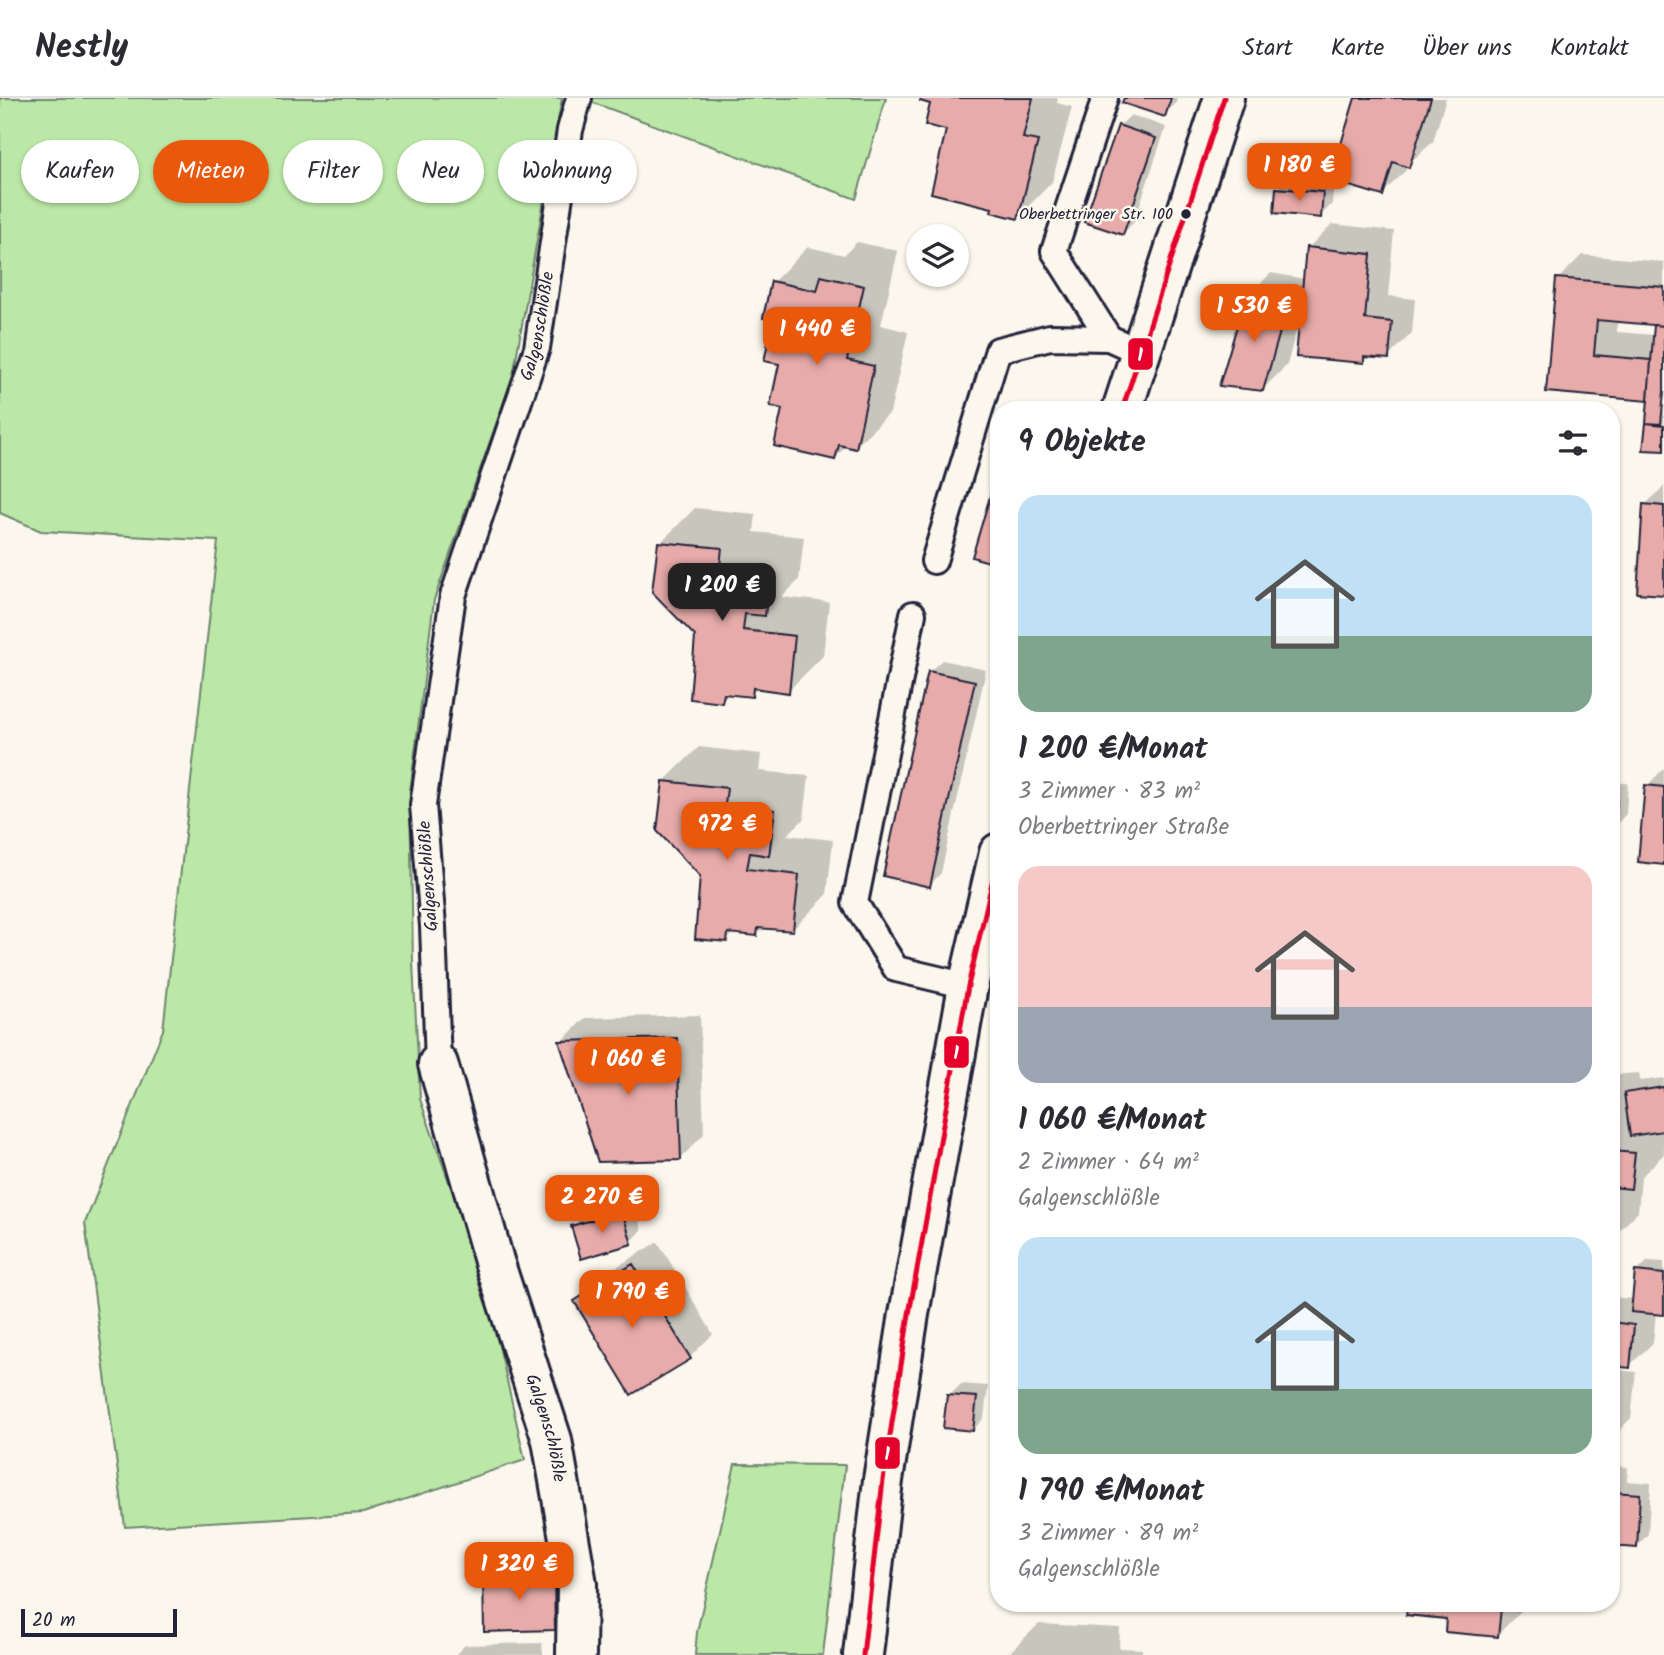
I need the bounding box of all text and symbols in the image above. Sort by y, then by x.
text: Nestly [35,22,128,75]
text: Start [1242,29,1293,68]
text: Karte [1331,29,1384,68]
text: Über uns [1422,29,1512,68]
text: Kontakt [1550,29,1629,68]
chip: Kaufen [21,140,139,203]
chip: Mieten [153,140,269,203]
chip: Filter [283,140,383,203]
chip: Neu [397,140,484,203]
chip: Wohnung [498,140,637,203]
pin: 1 180 € [1234,144,1364,203]
text: 1 180 € [1263,148,1335,184]
place label: Oberbettringer Str. 100 [1019,202,1173,227]
marker: Oberbettringer Str. 100 [1179,207,1193,221]
map controls [906,224,969,287]
button: layers [906,224,969,287]
street label: Galgenschlößle [512,270,563,385]
pin: 1 530 € [1189,285,1319,344]
text: 1 530 € [1216,289,1292,325]
pin: 1 440 € [752,308,882,367]
text: 1 440 € [779,312,855,348]
line badge: 1 [1127,337,1154,371]
text: 1 [1137,341,1143,371]
text: 9 Objekte [1018,419,1146,467]
icon: filters [1554,424,1592,462]
icon: home [1242,541,1368,667]
pin: 1 200 € [657,564,787,623]
text: 1 200 € [684,568,760,604]
text: 1 200 €/Monat [1018,726,1208,774]
text: 3 Zimmer · 83 m² [1018,774,1200,810]
pin: 972 € [678,802,776,862]
text: 972 € [697,807,757,843]
text: Oberbettringer Straße [1018,810,1229,846]
street label: Galgenschlößle [411,820,447,932]
icon: home [1242,912,1368,1038]
line badge: 1 [943,1035,970,1069]
pin: 1 060 € [563,1038,693,1097]
text: 1 [953,1039,959,1069]
text: 1 060 € [590,1042,666,1078]
text: 1 060 €/Monat [1018,1097,1207,1145]
text: 2 Zimmer · 64 m² [1018,1145,1199,1181]
pin: 2 270 € [537,1176,667,1235]
text: 2 270 € [561,1180,643,1216]
text: Galgenschlößle [1018,1181,1160,1217]
pin: 1 790 € [567,1270,697,1330]
text: 1 790 € [595,1275,669,1311]
icon: home [1242,1283,1368,1409]
street label: Galgenschlößle [517,1370,574,1484]
line badge: 1 [874,1436,901,1470]
text: 1 [884,1440,890,1470]
text: 1 790 €/Monat [1018,1468,1204,1516]
text: 3 Zimmer · 89 m² [1018,1516,1198,1552]
pin: 1 320 € [454,1542,584,1602]
text: 1 320 € [480,1547,558,1583]
text: Galgenschlößle [1018,1552,1160,1588]
scale bar [21,1606,177,1638]
text: 20 m [32,1606,75,1636]

